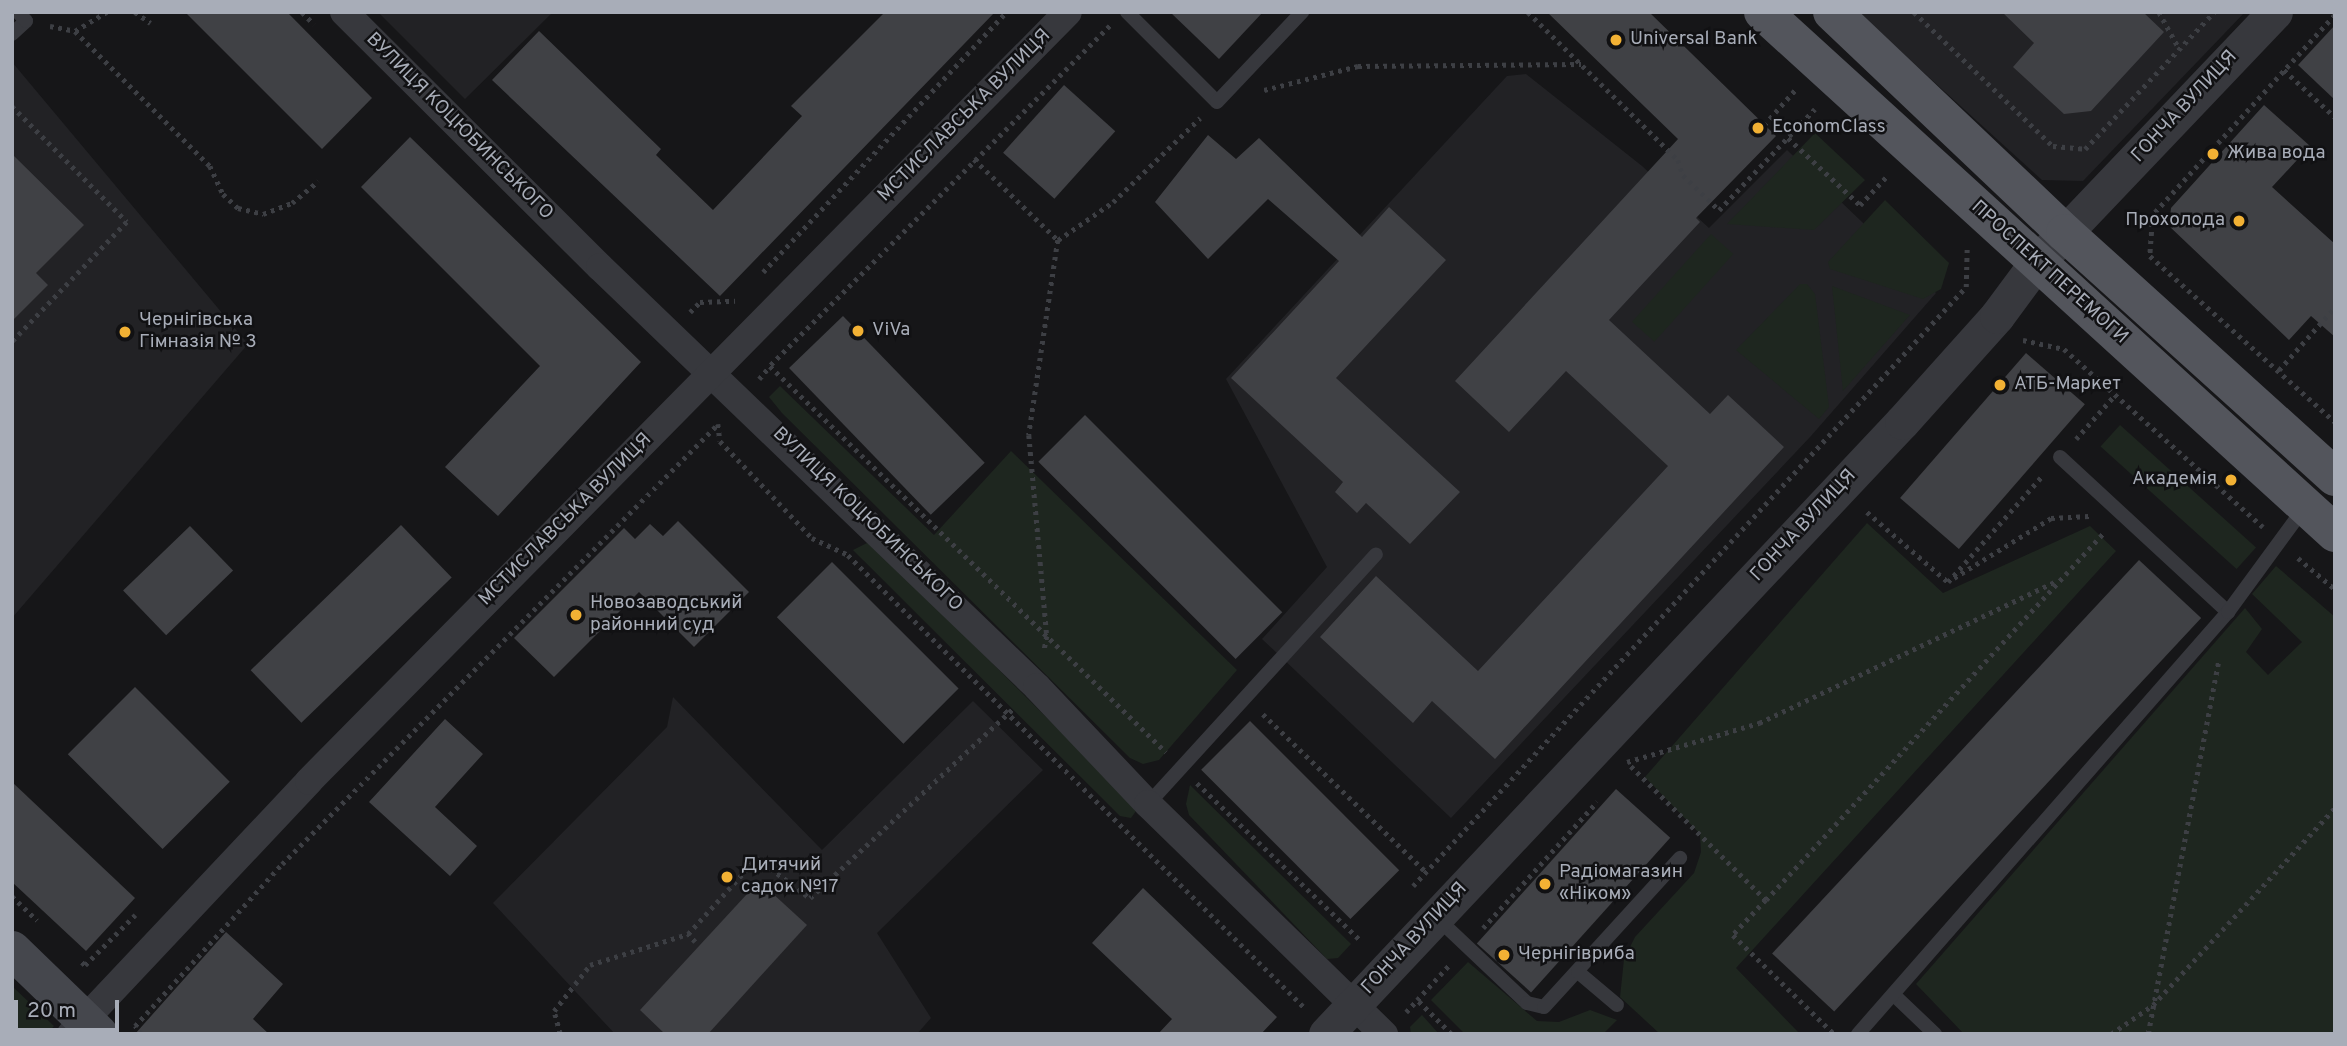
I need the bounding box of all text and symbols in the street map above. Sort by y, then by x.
street label: МСТИСЛАВСЬКА ВУЛИЦЯ [874,25,1056,207]
street label: ВУЛИЦЯ КОЦЮБИНСЬКОГО [361,29,557,225]
place label: Universal Bank [1630,29,1758,51]
marker: Universal Bank [1608,32,1624,48]
street label: ГОНЧА ВУЛИЦЯ [2127,46,2243,168]
place label: EconomClass [1772,117,1886,139]
marker: EconomClass [1750,120,1766,136]
place label: Жива вода [2227,143,2325,165]
marker: Жива вода [2205,146,2221,162]
street label: ПРОСПЕКТ ПЕРЕМОГИ [1966,196,2132,350]
place label: Прохолода [2125,210,2225,232]
marker: Прохолода [2231,213,2247,229]
place label: Чернігівська Гімназія № 3 [139,310,257,354]
place label: ViVa [872,320,910,342]
marker: ViVa [850,323,866,339]
marker: Чернігівська Гімназія № 3 [117,324,133,340]
place label: АТБ-Маркет [2014,374,2121,396]
marker: АТБ-Маркет [1992,377,2008,393]
street label: ВУЛИЦЯ КОЦЮБИНСЬКОГО [767,423,967,617]
street label: МСТИСЛАВСЬКА ВУЛИЦЯ [475,429,657,611]
street label: ГОНЧА ВУЛИЦЯ [1746,465,1862,587]
place label: Академія [2132,469,2217,491]
marker: Академія [2223,472,2239,488]
place label: Новозаводський районний суд [590,593,743,637]
marker: Новозаводський районний суд [568,607,584,623]
place label: Дитячий садок №17 [741,855,839,899]
place label: Радіомагазин «Ніком» [1559,862,1683,906]
marker: Дитячий садок №17 [719,869,735,885]
marker: Радіомагазин «Ніком» [1537,876,1553,892]
street label: ГОНЧА ВУЛИЦЯ [1357,878,1473,1000]
place label: Чернігівриба [1518,944,1635,966]
marker: Чернігівриба [1496,947,1512,963]
scale bar [18,986,122,1030]
text: 20 m [27,998,76,1025]

